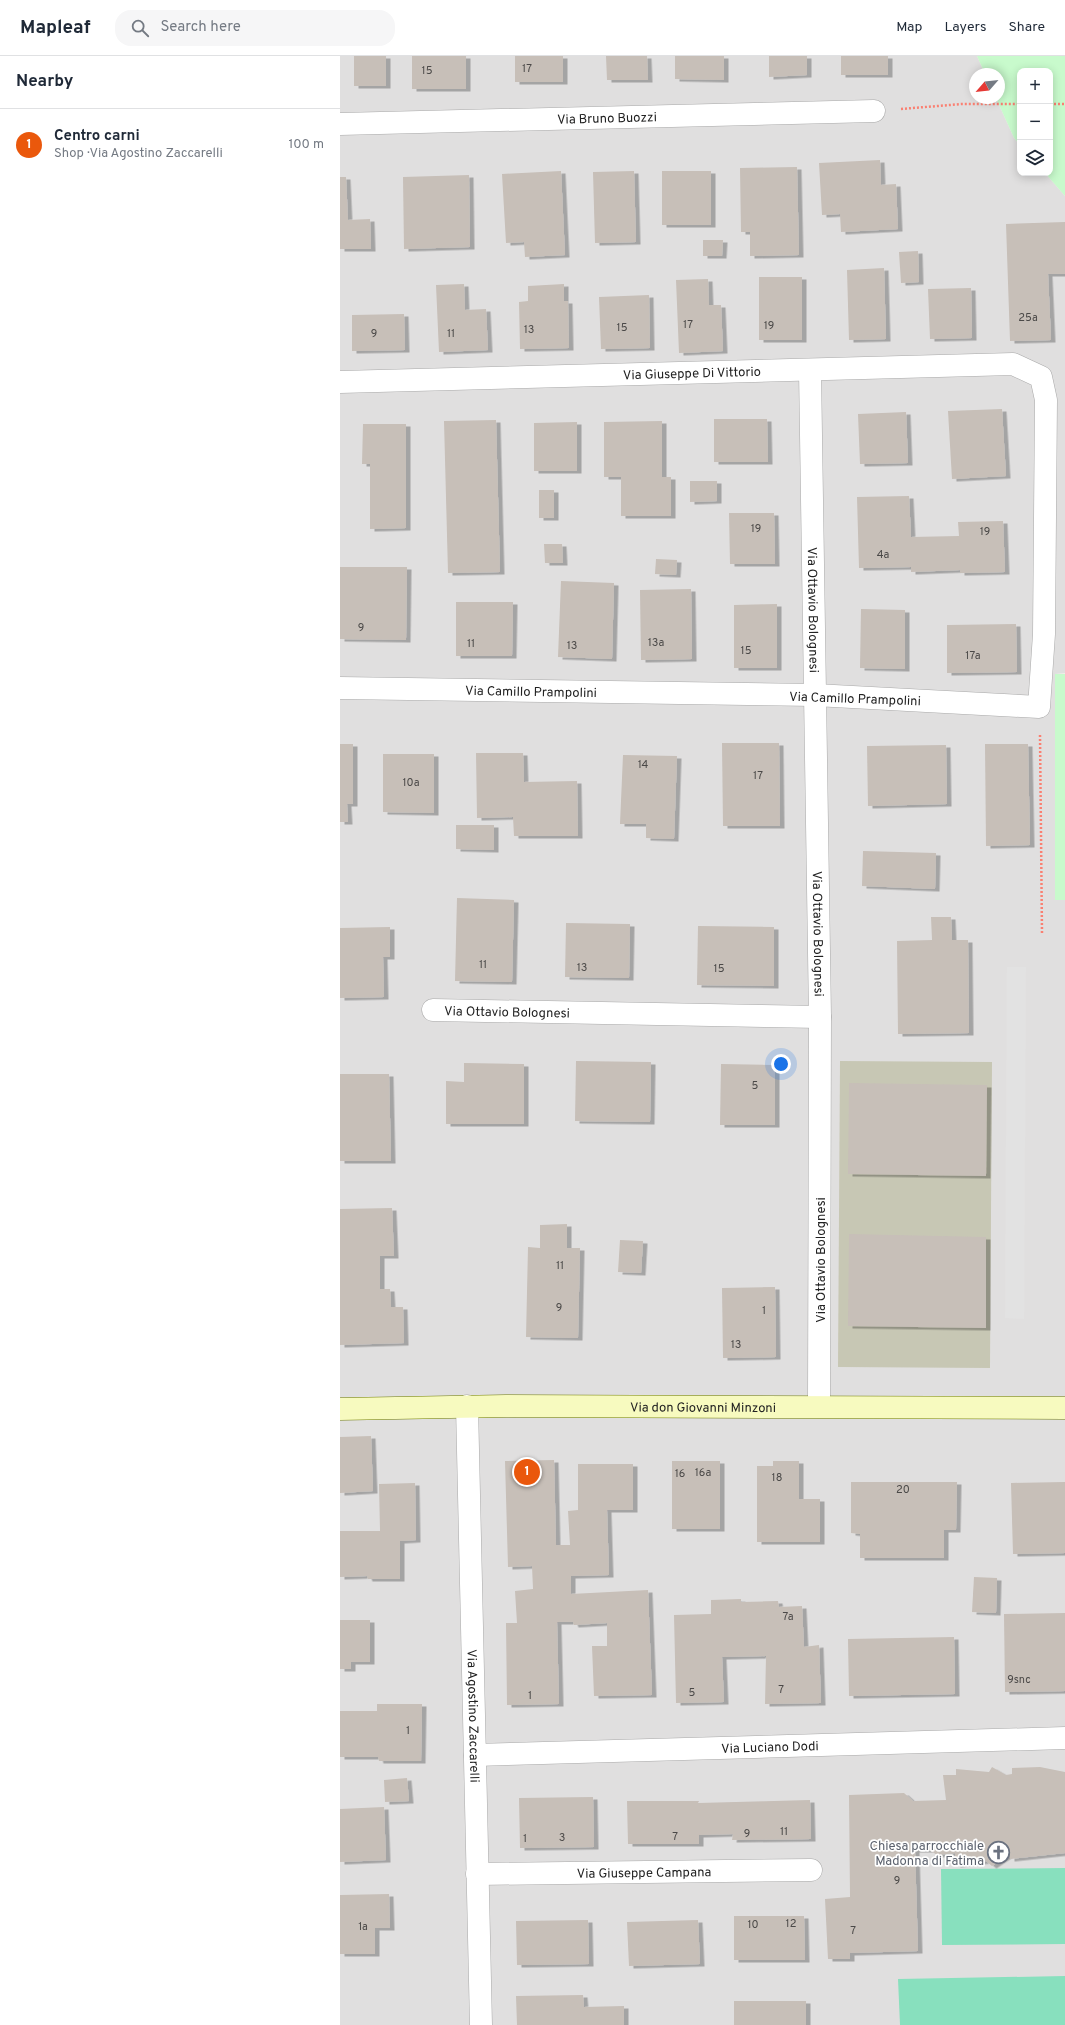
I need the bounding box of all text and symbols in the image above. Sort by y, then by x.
search box [115,10,395,46]
text: Mapleaf [20,16,91,40]
icon: search [129,17,151,39]
text: Search here [161,18,241,37]
text: Map [896,19,922,36]
text: Layers [944,19,986,36]
text: Share [1008,19,1045,36]
house number: 17 [522,62,532,76]
house number: 15 [422,64,433,78]
north arrow [969,68,1005,104]
map controls [1017,68,1053,176]
button: + [1017,68,1053,104]
text: Nearby [16,71,73,93]
button: − [1017,104,1053,140]
street label: Via Bruno Buozzi [557,110,657,129]
text: Centro carni [54,127,140,146]
text: 1 [26,137,32,153]
text: 100 m [288,137,324,153]
button: layers [1017,140,1053,176]
text: Shop · Via Agostino Zaccarelli [54,146,223,162]
house number: 25a [1018,311,1038,325]
house number: 17 [683,318,693,332]
house number: 19 [764,319,774,333]
house number: 15 [617,321,628,335]
house number: 13 [524,323,534,337]
house number: 9 [371,327,377,341]
house number: 11 [447,327,455,341]
street label: Via Giuseppe Di Vittorio [623,365,761,384]
house number: 19 [751,522,761,536]
house number: 19 [980,525,990,539]
street label: Via Ottavio Bolognesi [803,547,821,673]
house number: 4a [877,548,890,562]
house number: 9 [358,621,364,635]
house number: 13a [648,636,665,650]
house number: 11 [467,637,475,651]
house number: 13 [567,639,577,653]
house number: 15 [741,644,752,658]
house number: 17a [965,649,981,663]
street label: Via Camillo Prampolini [465,684,597,702]
street label: Via Camillo Prampolini [789,690,921,710]
house number: 14 [638,758,649,772]
house number: 17 [753,769,763,783]
house number: 10a [403,776,420,790]
street label: Via Ottavio Bolognesi [808,871,826,997]
house number: 11 [479,958,487,972]
house number: 13 [577,961,587,975]
house number: 15 [714,962,725,976]
street label: Via Ottavio Bolognesi [444,1004,570,1022]
your location [771,1054,791,1074]
house number: 5 [752,1079,759,1093]
street label: Via Ottavio Bolognesi [814,1197,830,1323]
house number: 11 [556,1259,564,1273]
house number: 9 [556,1301,562,1315]
house number: 1 [762,1304,766,1318]
house number: 13 [731,1338,741,1352]
street label: Via don Giovanni Minzoni [630,1400,776,1417]
pin: 1 [514,1457,540,1487]
house number: 16a [695,1466,711,1480]
house number: 16 [675,1467,685,1481]
house number: 18 [772,1471,782,1485]
house number: 20 [896,1483,910,1497]
house number: 7a [782,1610,794,1624]
street label: Via Agostino Zaccarelli [463,1649,482,1783]
house number: 9snc [1007,1673,1031,1687]
house number: 7 [778,1683,784,1697]
house number: 5 [689,1686,696,1700]
house number: 1 [528,1689,532,1703]
house number: 1 [406,1724,410,1738]
street label: Via Luciano Dodi [721,1739,819,1758]
house number: 11 [780,1825,788,1839]
house number: 9 [744,1827,750,1841]
house number: 7 [672,1830,678,1844]
house number: 3 [559,1831,565,1845]
house number: 1 [523,1832,527,1846]
place label: Chiesa parrocchiale Madonna di Fatima [870,1839,984,1870]
church icon: Chiesa parrocchiale Madonna di Fatima [986,1839,1012,1865]
street label: Via Giuseppe Campana [577,1865,711,1883]
house number: 9 [894,1874,900,1888]
house number: 12 [786,1917,796,1931]
house number: 10 [747,1918,759,1932]
house number: 1a [358,1920,368,1934]
house number: 7 [850,1924,856,1938]

